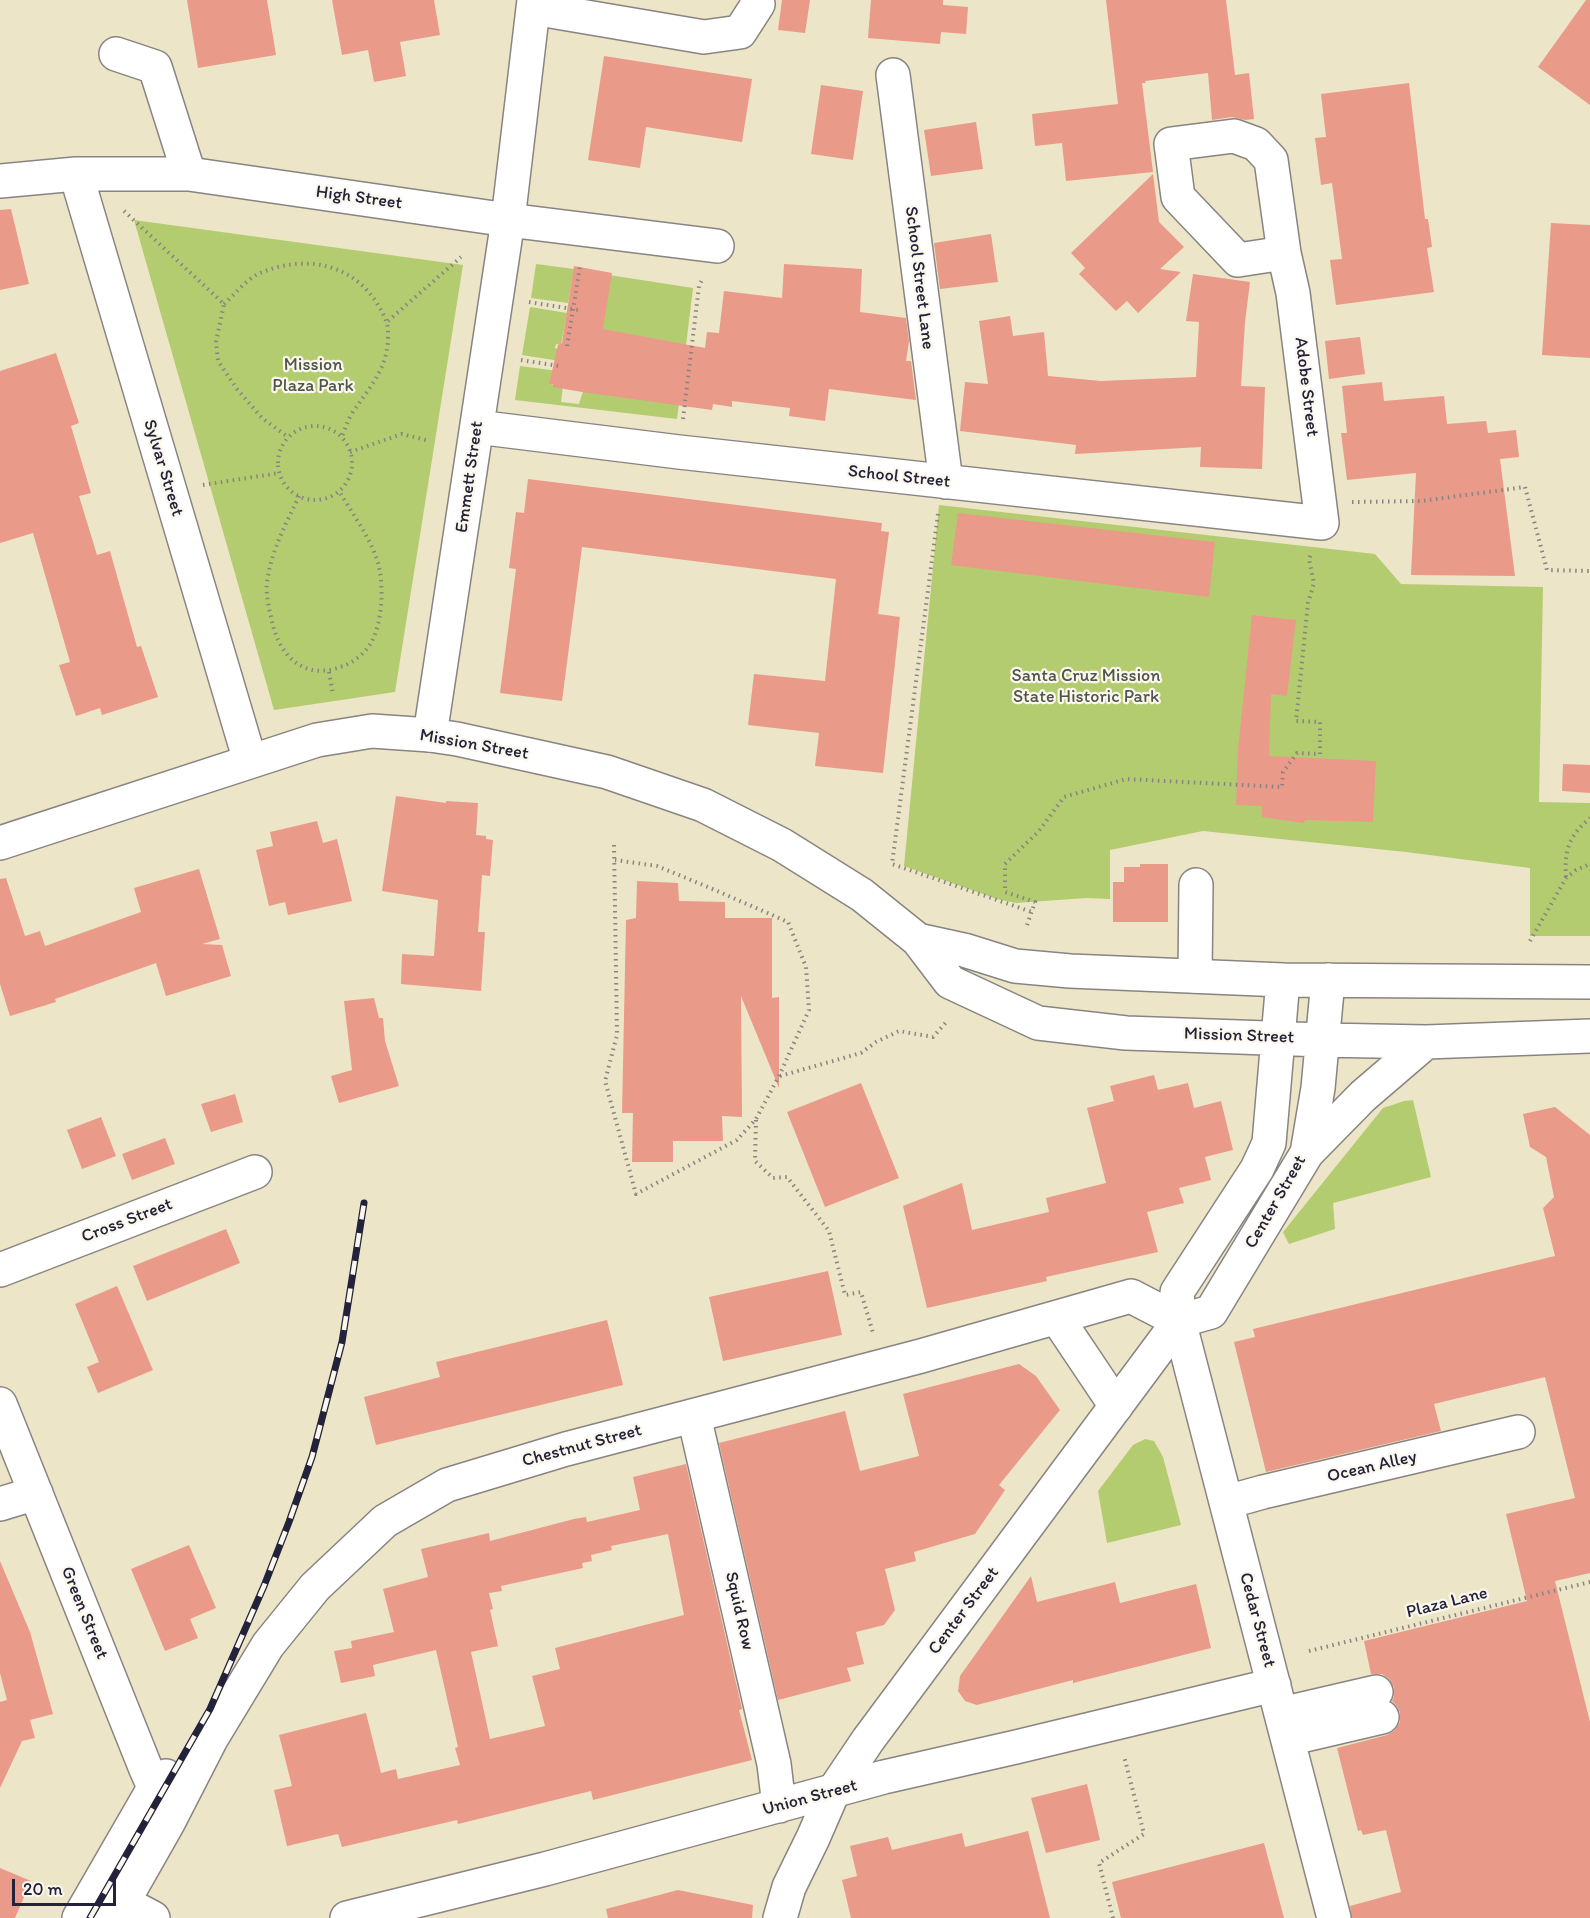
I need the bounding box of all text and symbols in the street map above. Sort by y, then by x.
street label: High Street [314,181,404,215]
street label: School Street Lane [900,205,938,351]
street label: Adobe Street [1289,336,1323,438]
park label: Mission Plaza Park [272,354,354,397]
street label: Sylvar Street [138,417,188,519]
street label: Emmett Street [451,420,489,534]
street label: School Street [847,461,951,493]
park label: Santa Cruz Mission State Historic Park [1012,665,1160,708]
street label: Mission Street [418,725,530,765]
street label: Mission Street [1183,1023,1295,1049]
street label: Center Street [1241,1151,1311,1253]
street label: Cross Street [79,1194,175,1248]
street label: Chestnut Street [520,1420,644,1472]
street label: Ocean Alley [1325,1446,1419,1488]
street label: Center Street [924,1563,1004,1659]
street label: Green Street [56,1564,112,1662]
street label: Squid Row [719,1570,759,1652]
street label: Cedar Street [1234,1570,1280,1670]
street label: Plaza Lane [1404,1582,1490,1624]
street label: Union Street [760,1775,860,1821]
scale bar [15,1867,118,1905]
text: 20 m [23,1878,63,1900]

